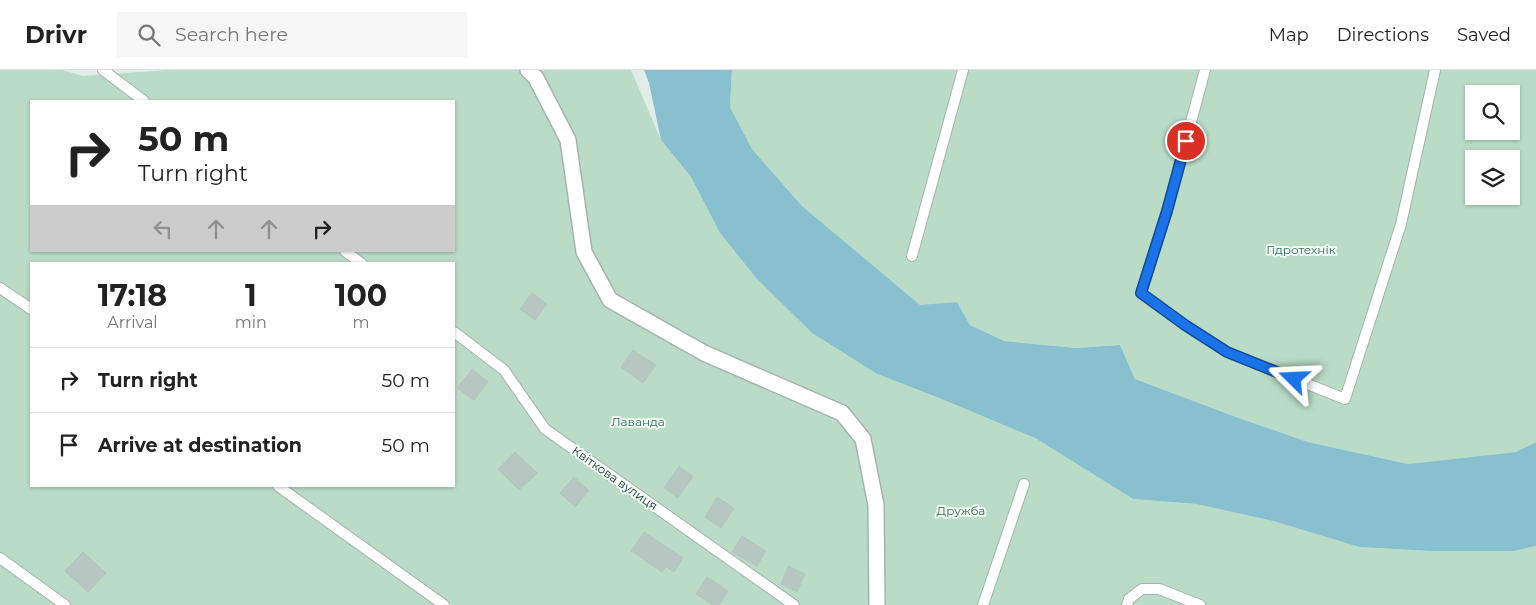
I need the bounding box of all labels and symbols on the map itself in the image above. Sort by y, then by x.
pin [1165,120,1207,162]
park label: Гідротехнік [1266,242,1336,257]
position arrow [1267,352,1319,404]
park label: Лаванда [611,414,665,429]
street label: Квіткова вулиця [569,443,661,513]
park label: Дружба [937,503,985,518]

